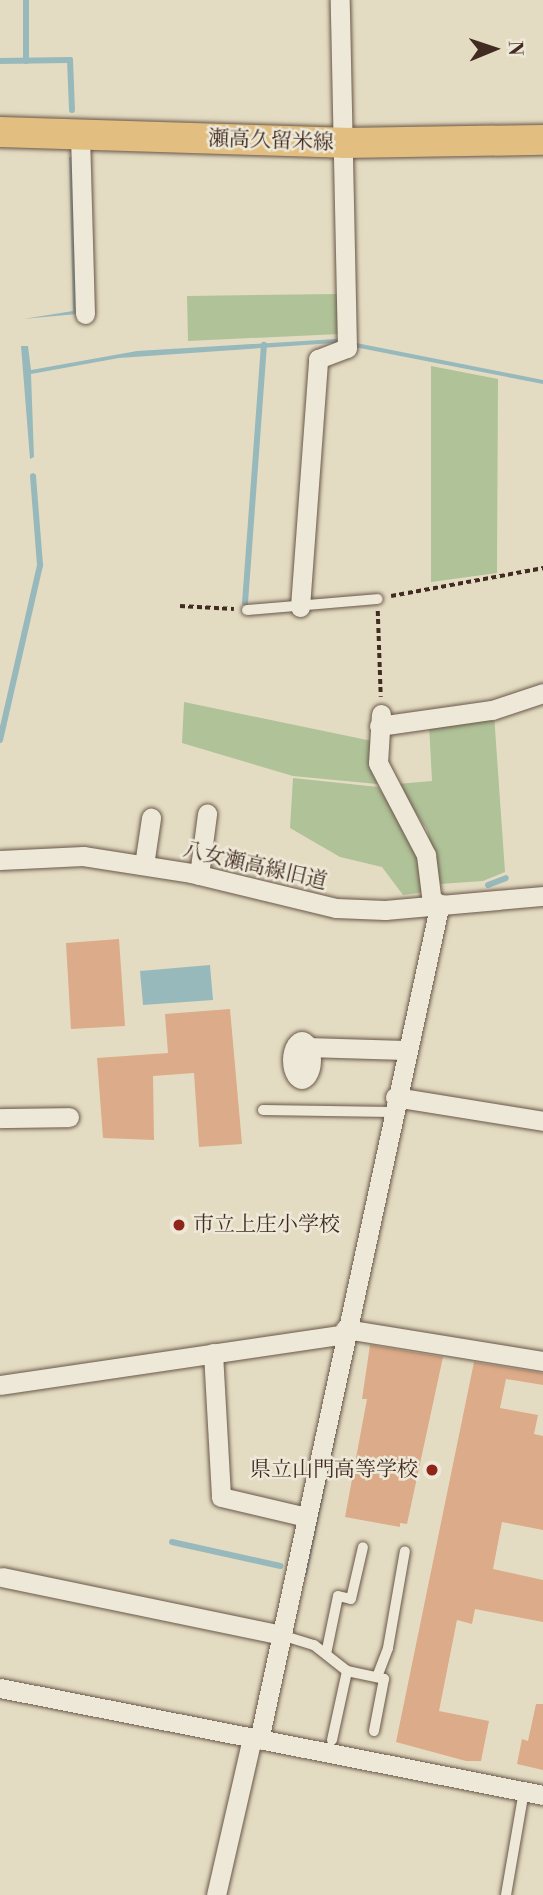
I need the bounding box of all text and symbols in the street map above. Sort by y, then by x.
north arrow [459,14,529,84]
text: N [503,40,527,56]
street label: 瀬高久留米線 [208,126,334,156]
street label: 八女瀬高線旧道 [181,837,329,895]
place label: 市立上庄小学校 [193,1212,340,1238]
marker: 市立上庄小学校 [171,1217,187,1233]
place label: 県立山門高等学校 [250,1457,418,1483]
marker: 県立山門高等学校 [424,1462,440,1478]

